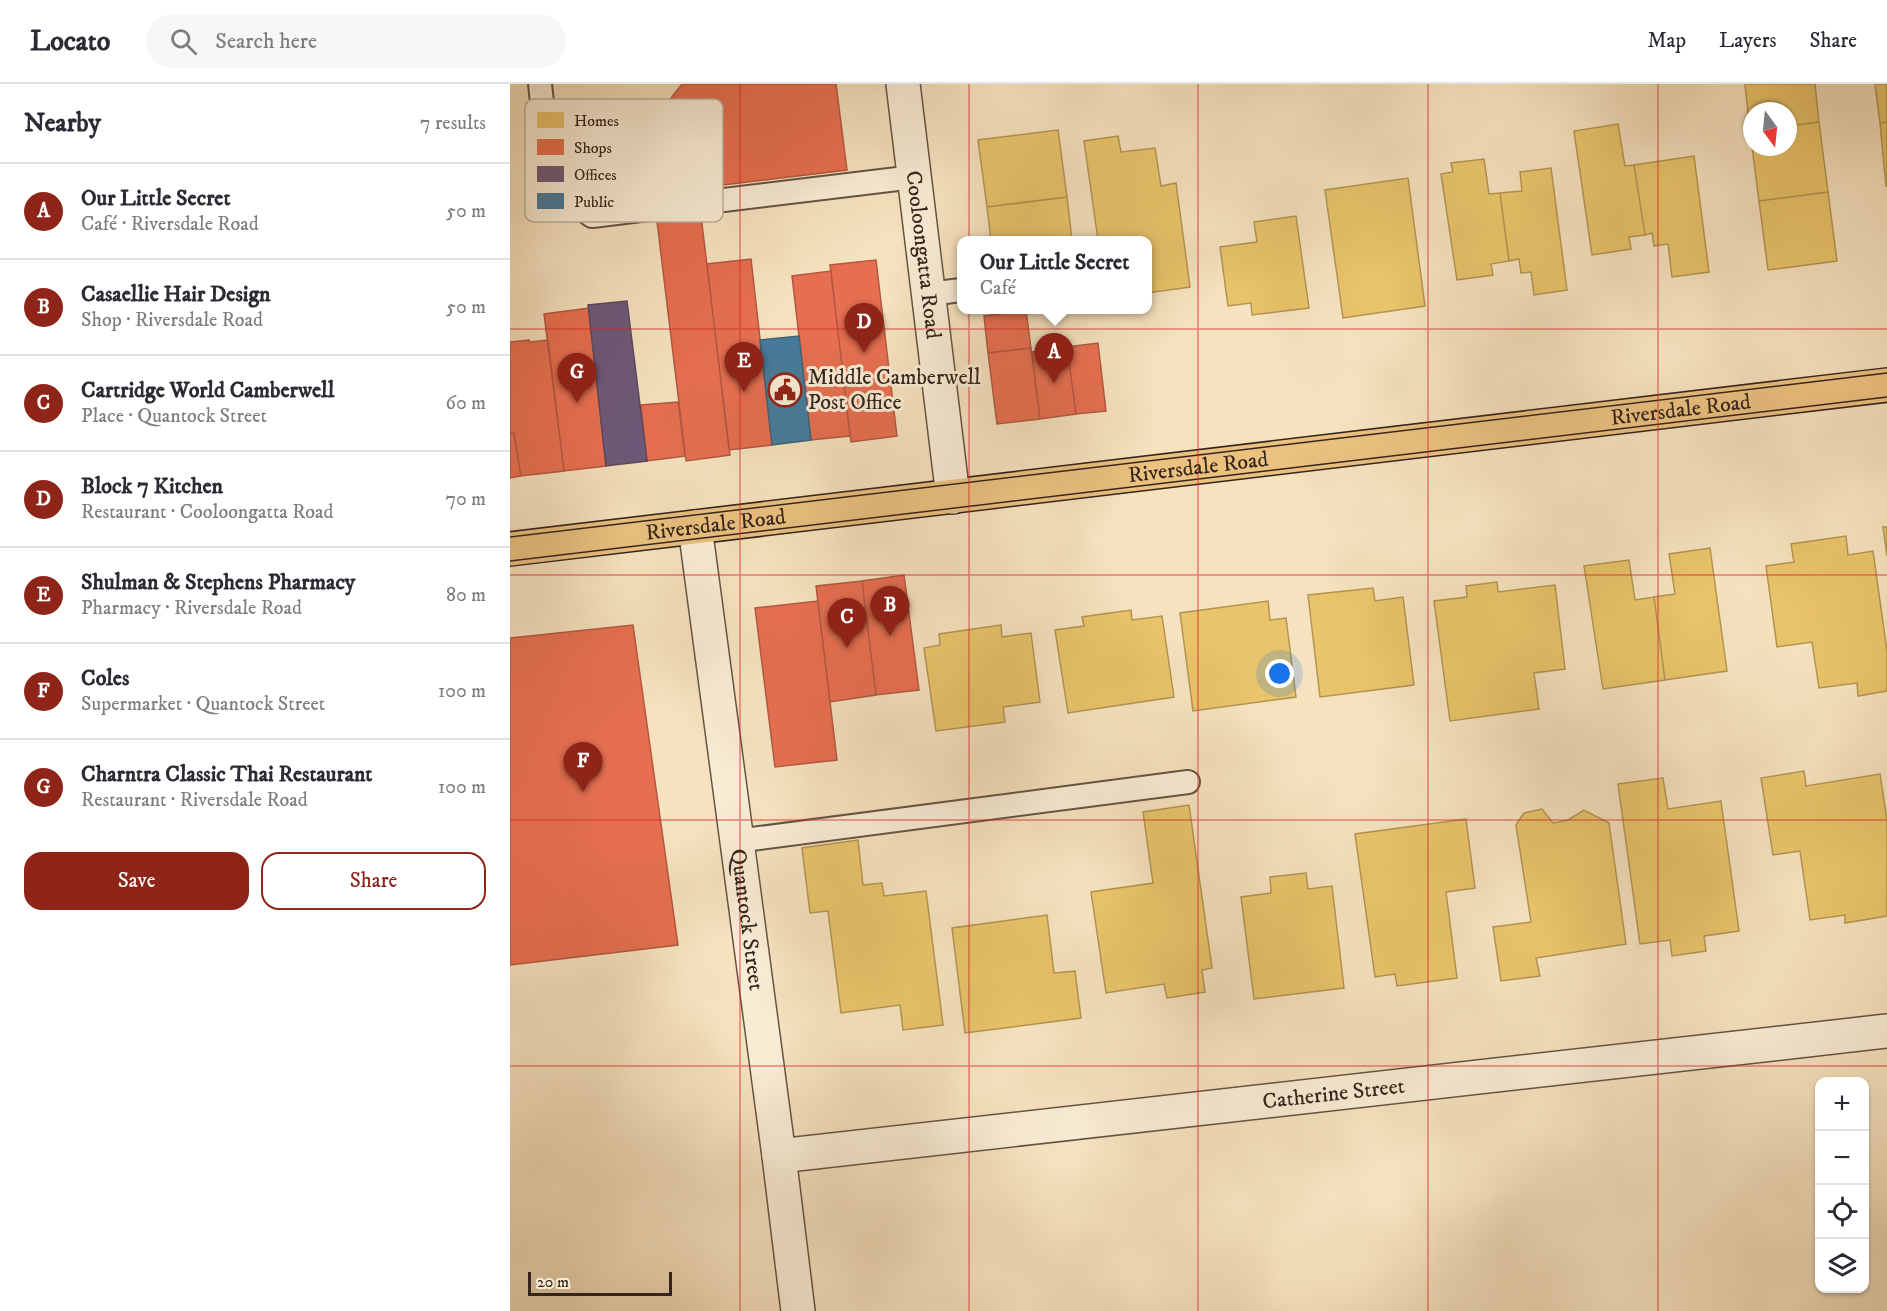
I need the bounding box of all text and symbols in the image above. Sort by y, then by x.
search box [146,14,566,68]
text: Locato [30,24,110,59]
icon: search [167,25,200,58]
text: Search here [215,28,317,55]
text: Map [1647,28,1686,54]
text: Layers [1719,28,1777,54]
text: Share [1810,28,1857,54]
legend [525,99,723,222]
north arrow [1743,102,1797,156]
text: Nearby [24,107,101,140]
text: 7 results [420,111,486,136]
text: Homes [574,111,619,131]
text: Shops [574,138,612,158]
text: Offices [574,165,617,185]
street label: Cooloongatta Road [900,169,947,340]
text: Our Little Secret [81,185,230,212]
text: Public [574,192,614,212]
text: A [37,199,50,224]
text: 50 m [446,199,486,224]
text: Café · Riversdale Road [81,212,259,237]
popup [957,236,1152,314]
text: Our Little Secret [980,249,1129,276]
text: Café [980,276,1016,301]
text: Casaellie Hair Design [81,281,271,308]
text: B [37,295,50,320]
text: 50 m [446,295,486,320]
pin: D [844,304,884,353]
text: Shop · Riversdale Road [81,308,263,333]
pin: A [1034,334,1074,383]
pin: E [724,342,764,392]
pin: G [558,354,596,403]
place label: Middle Camberwell Post Office [808,364,981,416]
public building icon: Middle Camberwell Post Office [767,372,803,408]
text: Cartridge World Camberwell [81,377,334,404]
street label: Riversdale Road [1609,388,1752,431]
text: C [37,391,50,416]
text: 60 m [446,391,486,416]
text: Place · Quantock Street [81,404,267,429]
street label: Riversdale Road [1127,445,1270,489]
text: Block 7 Kitchen [81,473,223,500]
text: D [36,487,51,512]
text: 70 m [445,487,486,512]
text: Restaurant · Cooloongatta Road [81,500,334,525]
street label: Riversdale Road [644,503,787,546]
text: Shulman & Stephens Pharmacy [81,569,355,596]
text: E [36,583,51,608]
text: 80 m [446,583,486,608]
pin: B [870,586,910,636]
text: Pharmacy · Riversdale Road [81,596,302,621]
pin: C [828,598,866,648]
your location [1265,659,1294,688]
text: Coles [81,665,129,692]
text: F [37,679,50,704]
text: 100 m [438,679,486,704]
text: Supermarket · Quantock Street [81,692,325,717]
pin: F [564,742,602,792]
text: Charntra Classic Thai Restaurant [81,761,372,788]
text: G [37,775,50,800]
text: 100 m [438,775,486,800]
text: Restaurant · Riversdale Road [81,788,308,813]
street label: Quantock Street [725,847,770,992]
button: Save [24,852,249,910]
button: Share [261,852,486,910]
street label: Catherine Street [1261,1072,1406,1115]
map controls [1815,1077,1869,1293]
button: + [1815,1077,1869,1131]
button: − [1815,1131,1869,1185]
button: locate [1815,1185,1869,1239]
button: layers [1815,1239,1869,1293]
scale bar [528,1269,672,1296]
text: 20 m [537,1272,569,1292]

